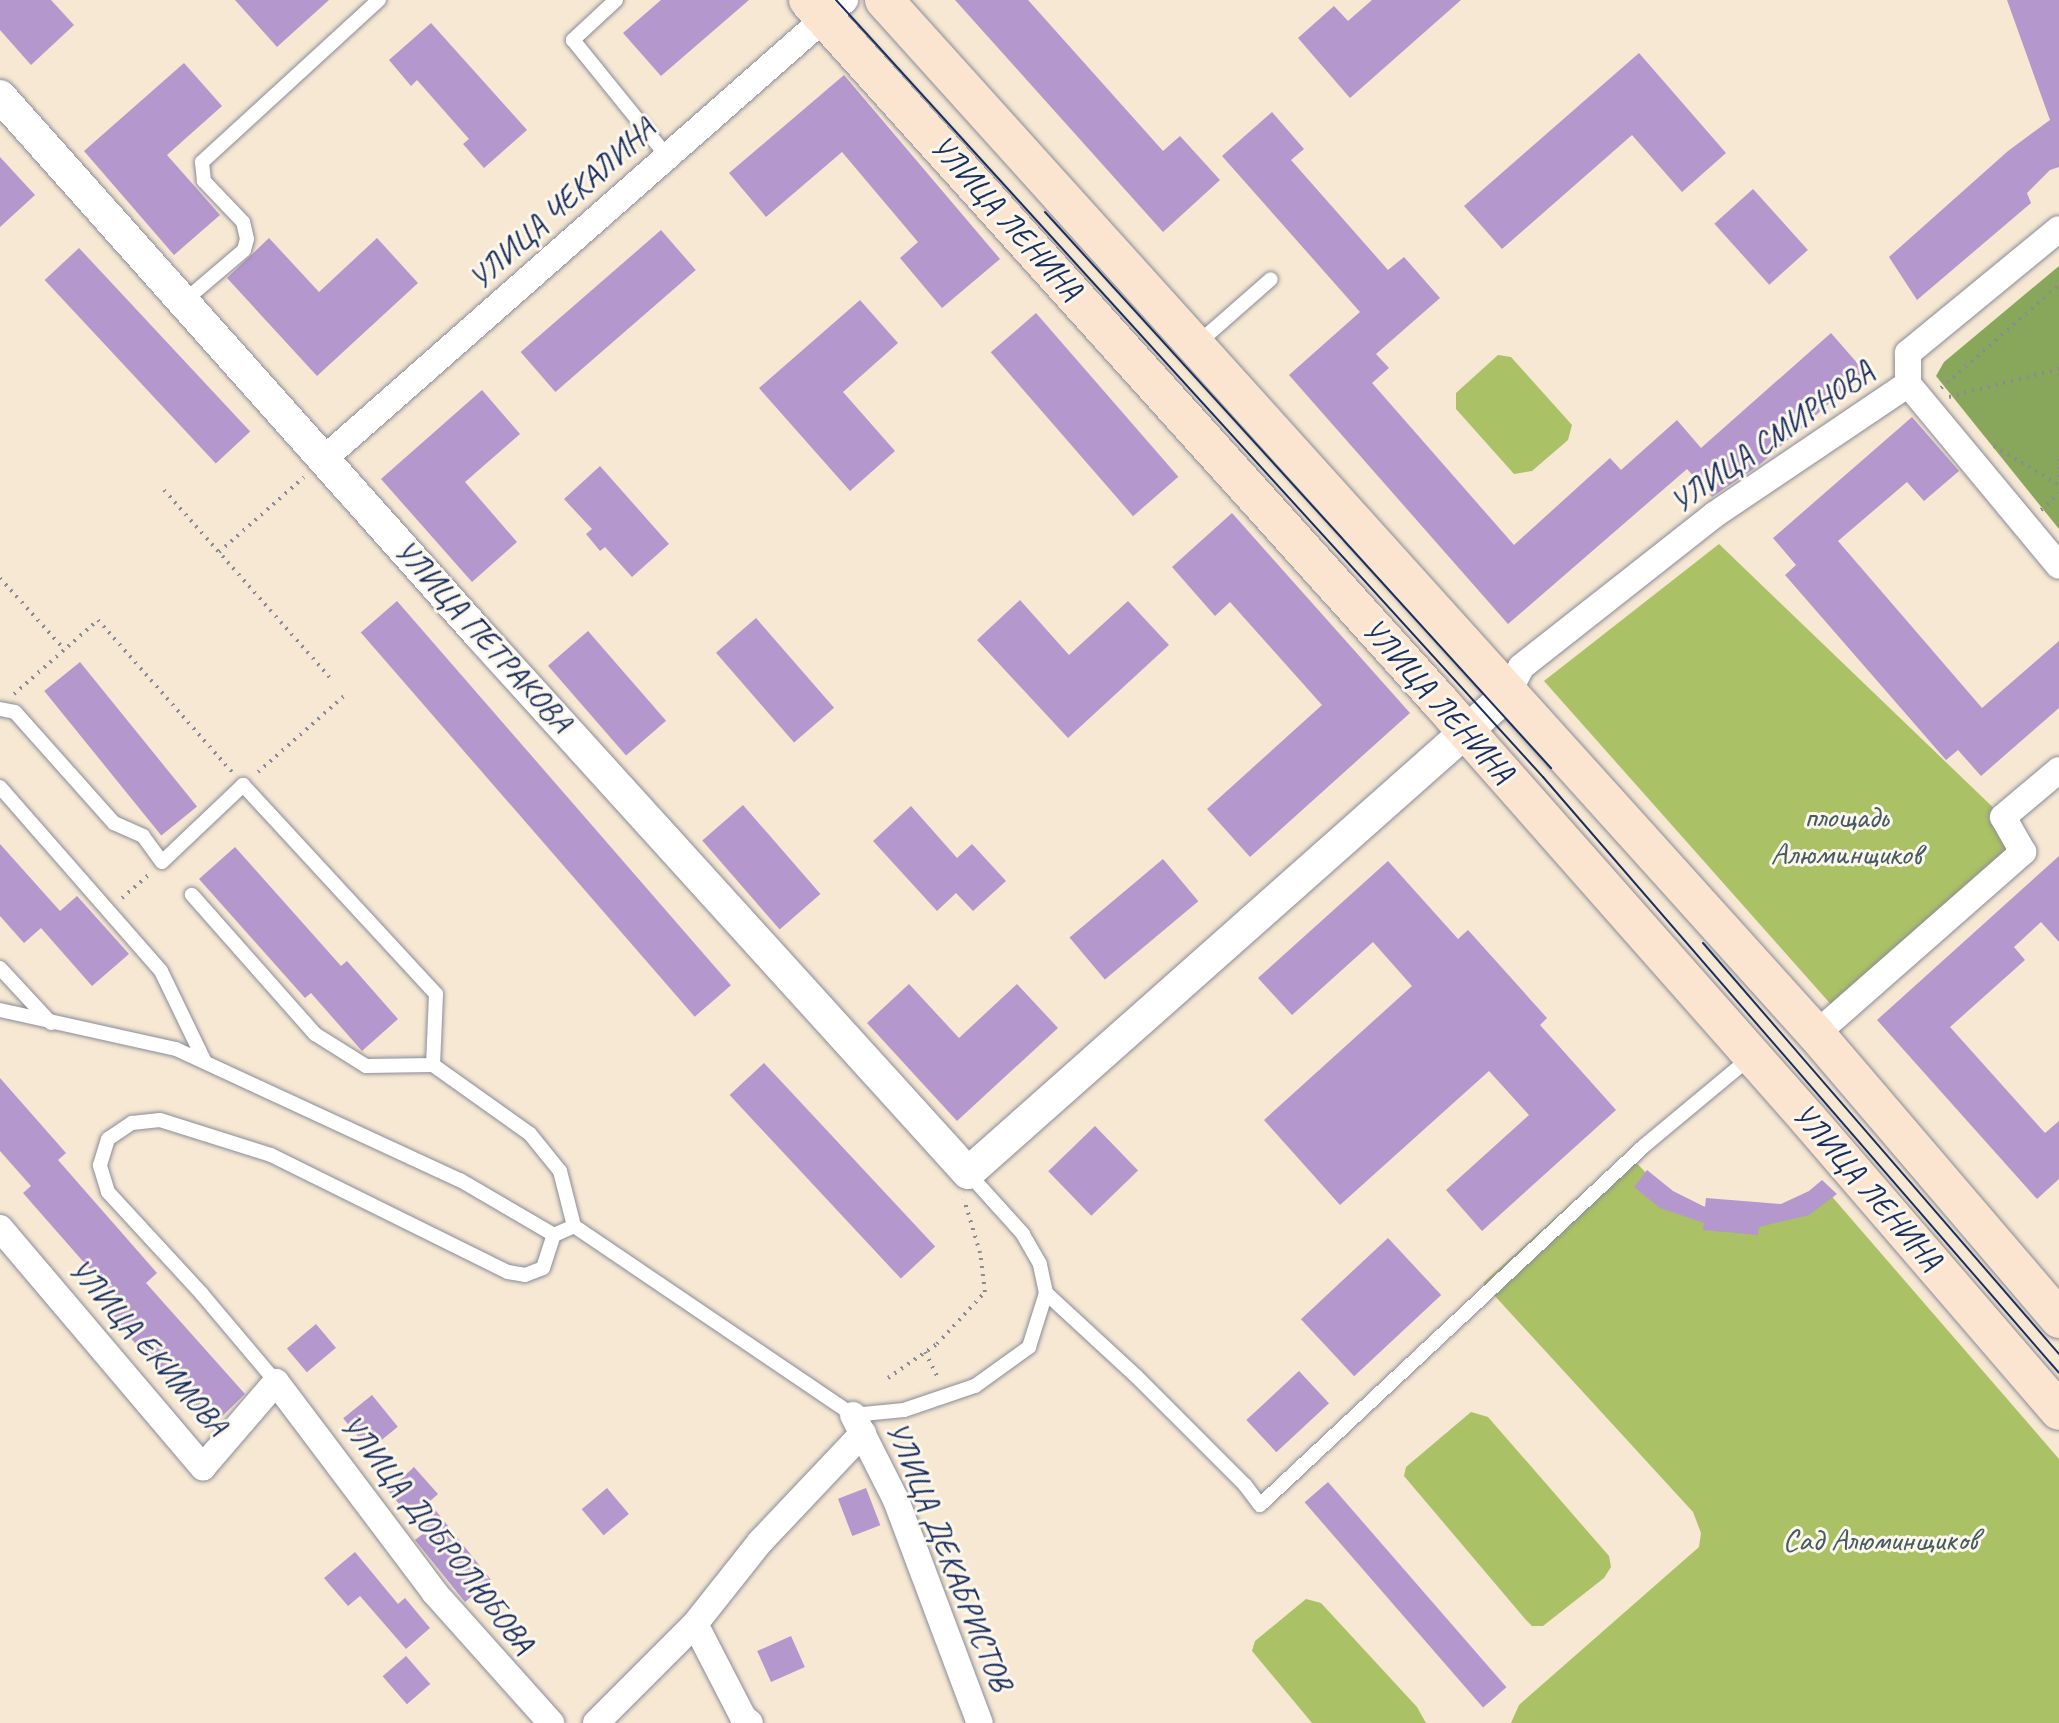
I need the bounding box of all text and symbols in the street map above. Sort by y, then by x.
street label: УЛИЦА ЧЕКАЛИНА [460,110,664,298]
street label: УЛИЦА ЛЕНИНА [922,128,1090,308]
street label: УЛИЦА СМИРНОВА [1663,353,1881,521]
street label: УЛИЦА ПЕТРАКОВА [387,532,579,740]
street label: УЛИЦА ЛЕНИНА [1354,611,1522,791]
park label: площадь Алюминщиков [1771,799,1921,874]
street label: УЛИЦА ЛЕНИНА [1784,1096,1950,1278]
street label: УЛИЦА ЕКИМОВА [60,1250,236,1444]
street label: УЛИЦА ДОБРОЛЮБОВА [331,1406,543,1662]
street label: УЛИЦА ДЕКАБРИСТОВ [878,1416,1020,1696]
park label: Сад Алюминщиков [1780,1521,1980,1559]

